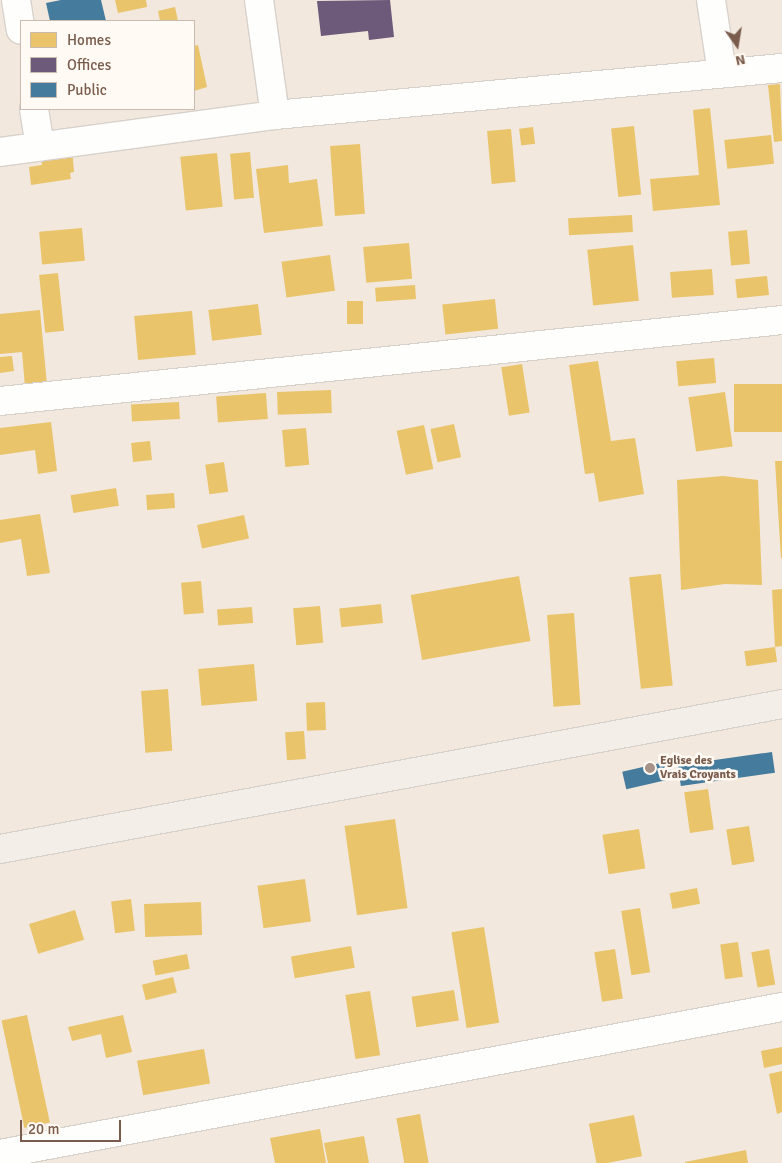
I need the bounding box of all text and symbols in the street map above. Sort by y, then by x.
legend [20,20,195,110]
north arrow [712,20,762,70]
text: Homes [67,31,111,49]
text: N [734,51,747,69]
text: Offices [67,56,111,74]
text: Public [67,81,107,99]
place label: Eglise des Vrais Croyants [660,754,736,782]
marker: Eglise des Vrais Croyants [644,762,656,774]
scale bar [22,1110,124,1142]
text: 20 m [28,1120,59,1138]

